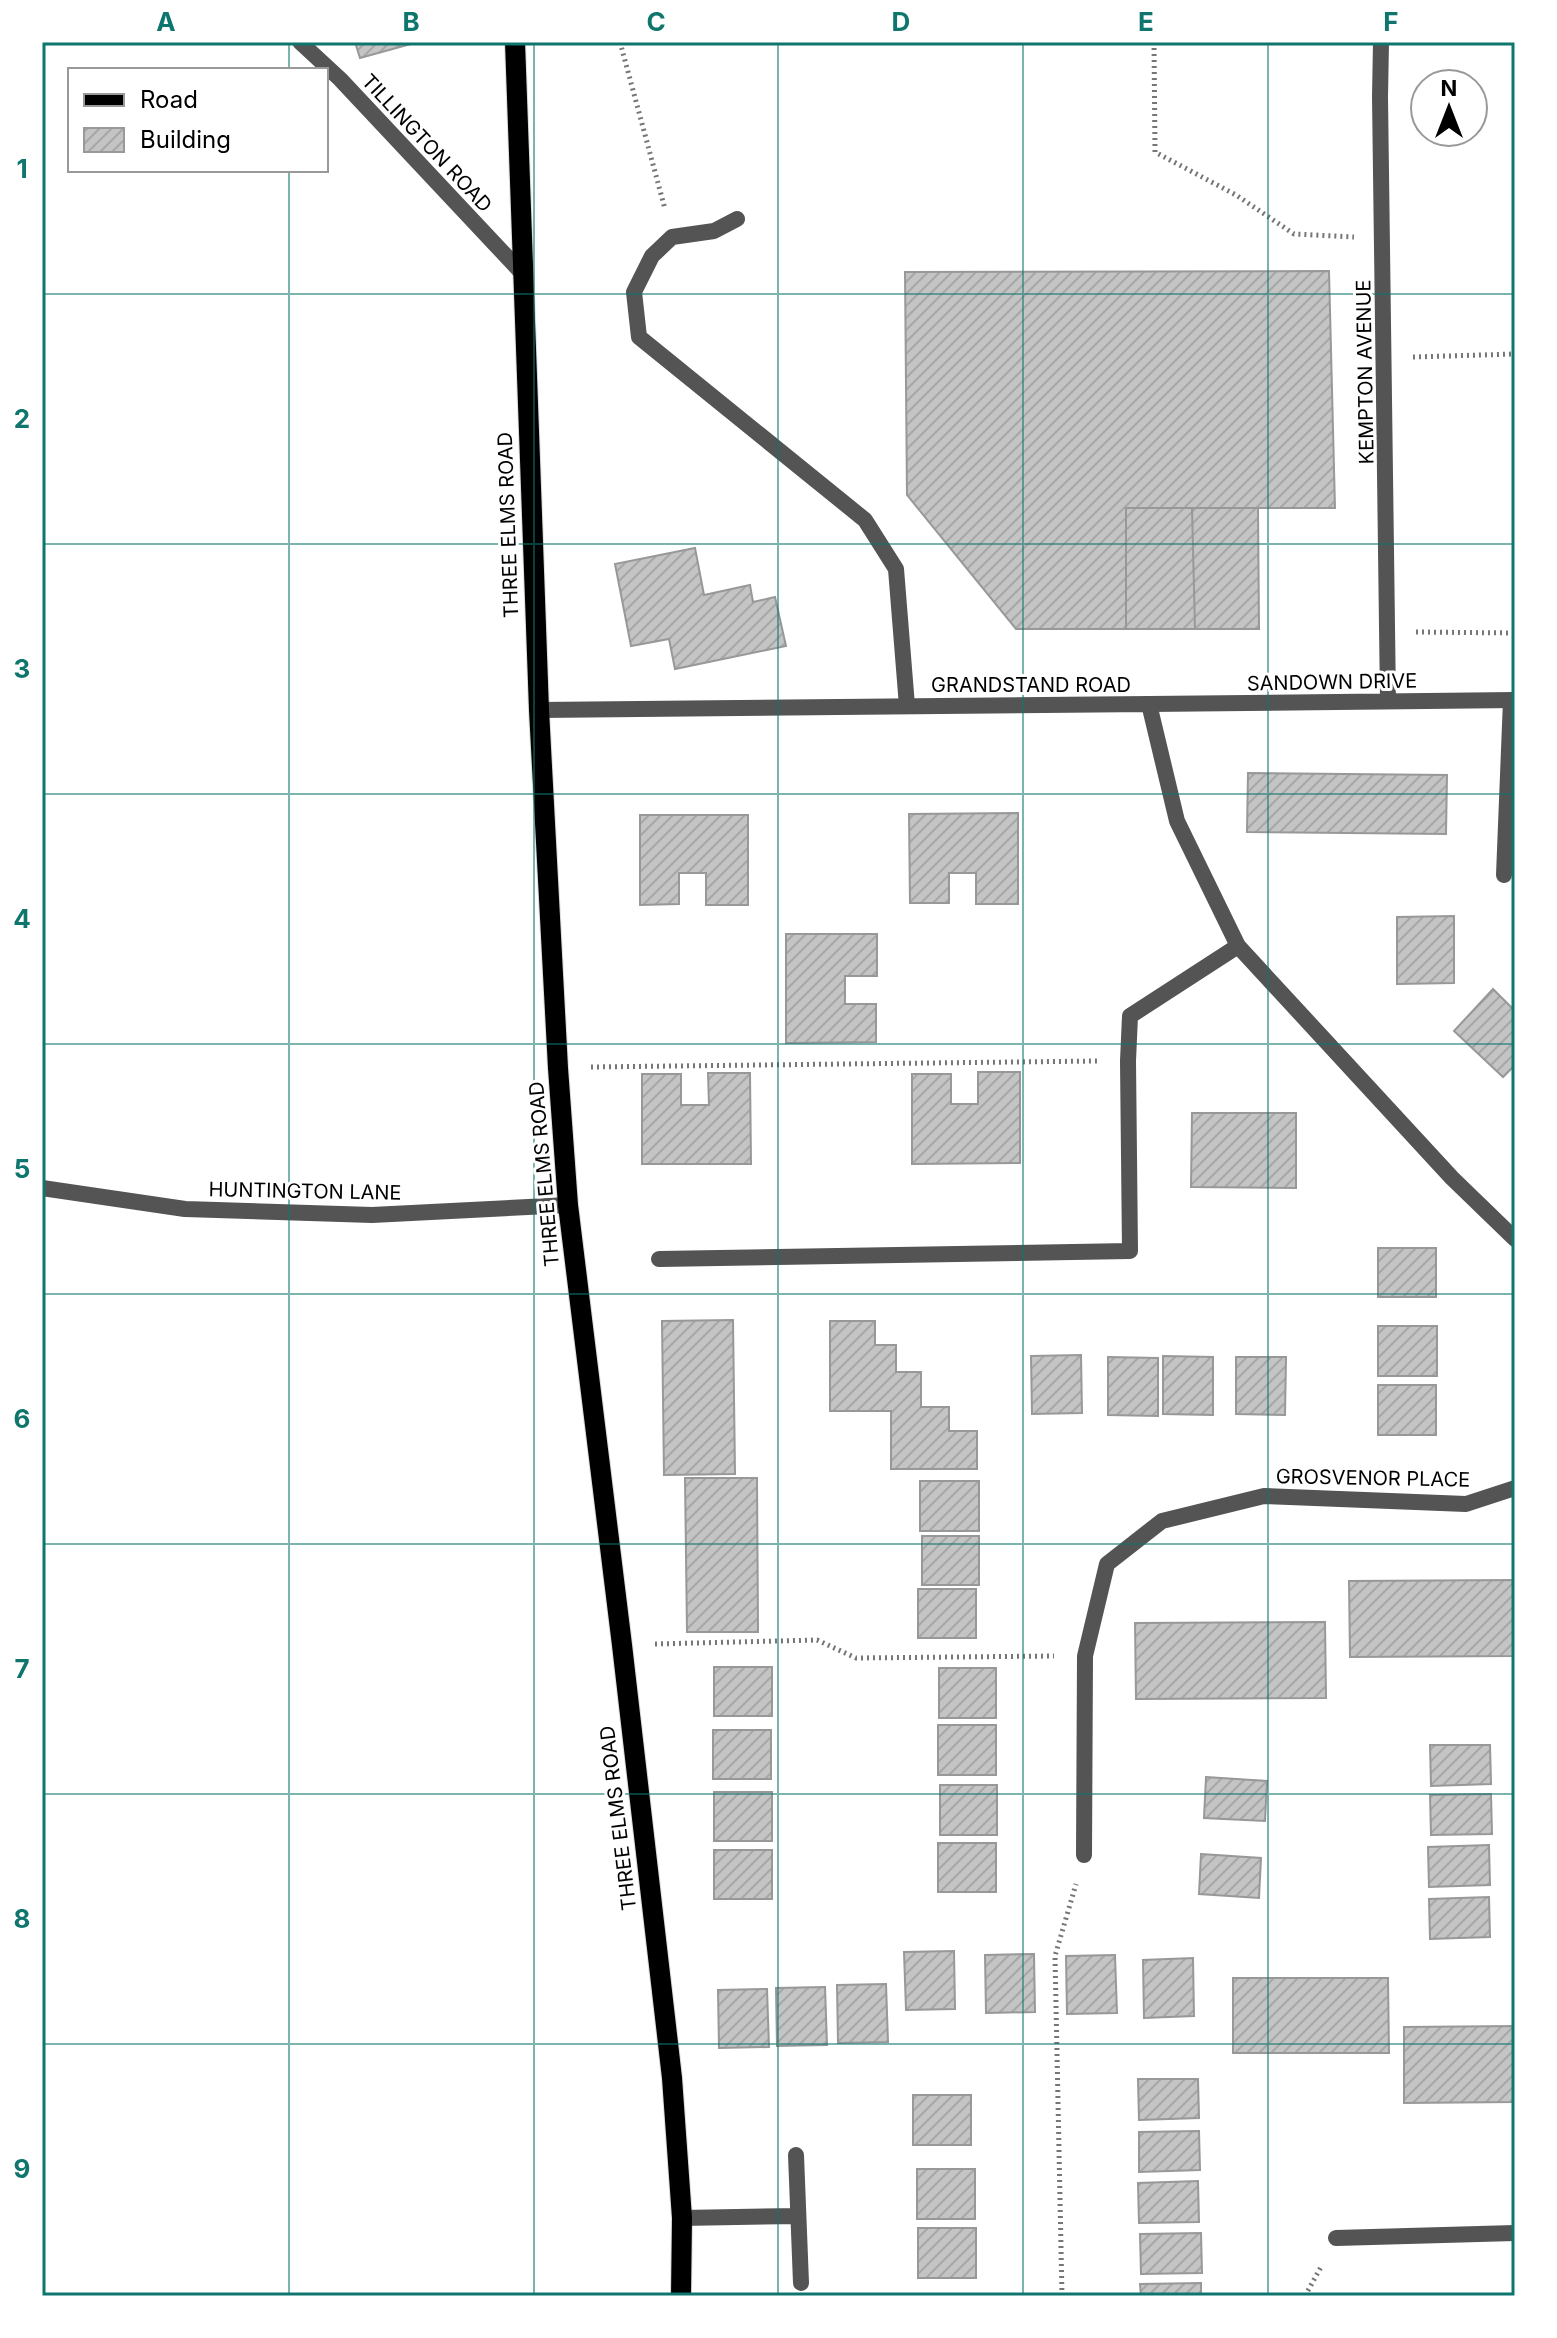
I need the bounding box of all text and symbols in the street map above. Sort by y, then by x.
text: A [156,6,176,37]
text: B [402,6,420,37]
text: C [646,6,666,37]
text: D [892,6,910,37]
text: E [1138,6,1154,37]
text: F [1383,6,1399,37]
legend [68,68,328,172]
north arrow [1409,68,1489,148]
street label: TILLINGTON ROAD [357,69,497,217]
text: N [1441,75,1457,101]
text: Road [140,85,198,114]
text: Building [140,125,231,154]
text: 1 [16,153,28,184]
street label: KEMPTON AVENUE [1351,279,1379,465]
text: 2 [14,403,30,434]
street label: THREE ELMS ROAD [493,432,523,618]
text: 3 [14,653,30,684]
street label: SANDOWN DRIVE [1247,669,1417,695]
street label: GRANDSTAND ROAD [931,673,1131,697]
text: 4 [13,903,31,934]
street label: THREE ELMS ROAD [524,1080,564,1268]
text: 5 [14,1153,30,1184]
street label: HUNTINGTON LANE [208,1177,402,1205]
text: 6 [14,1403,30,1434]
street label: GROSVENOR PLACE [1276,1464,1470,1492]
text: 7 [14,1653,30,1684]
street label: THREE ELMS ROAD [595,1724,641,1912]
text: 8 [14,1903,30,1934]
text: 9 [14,2153,30,2184]

